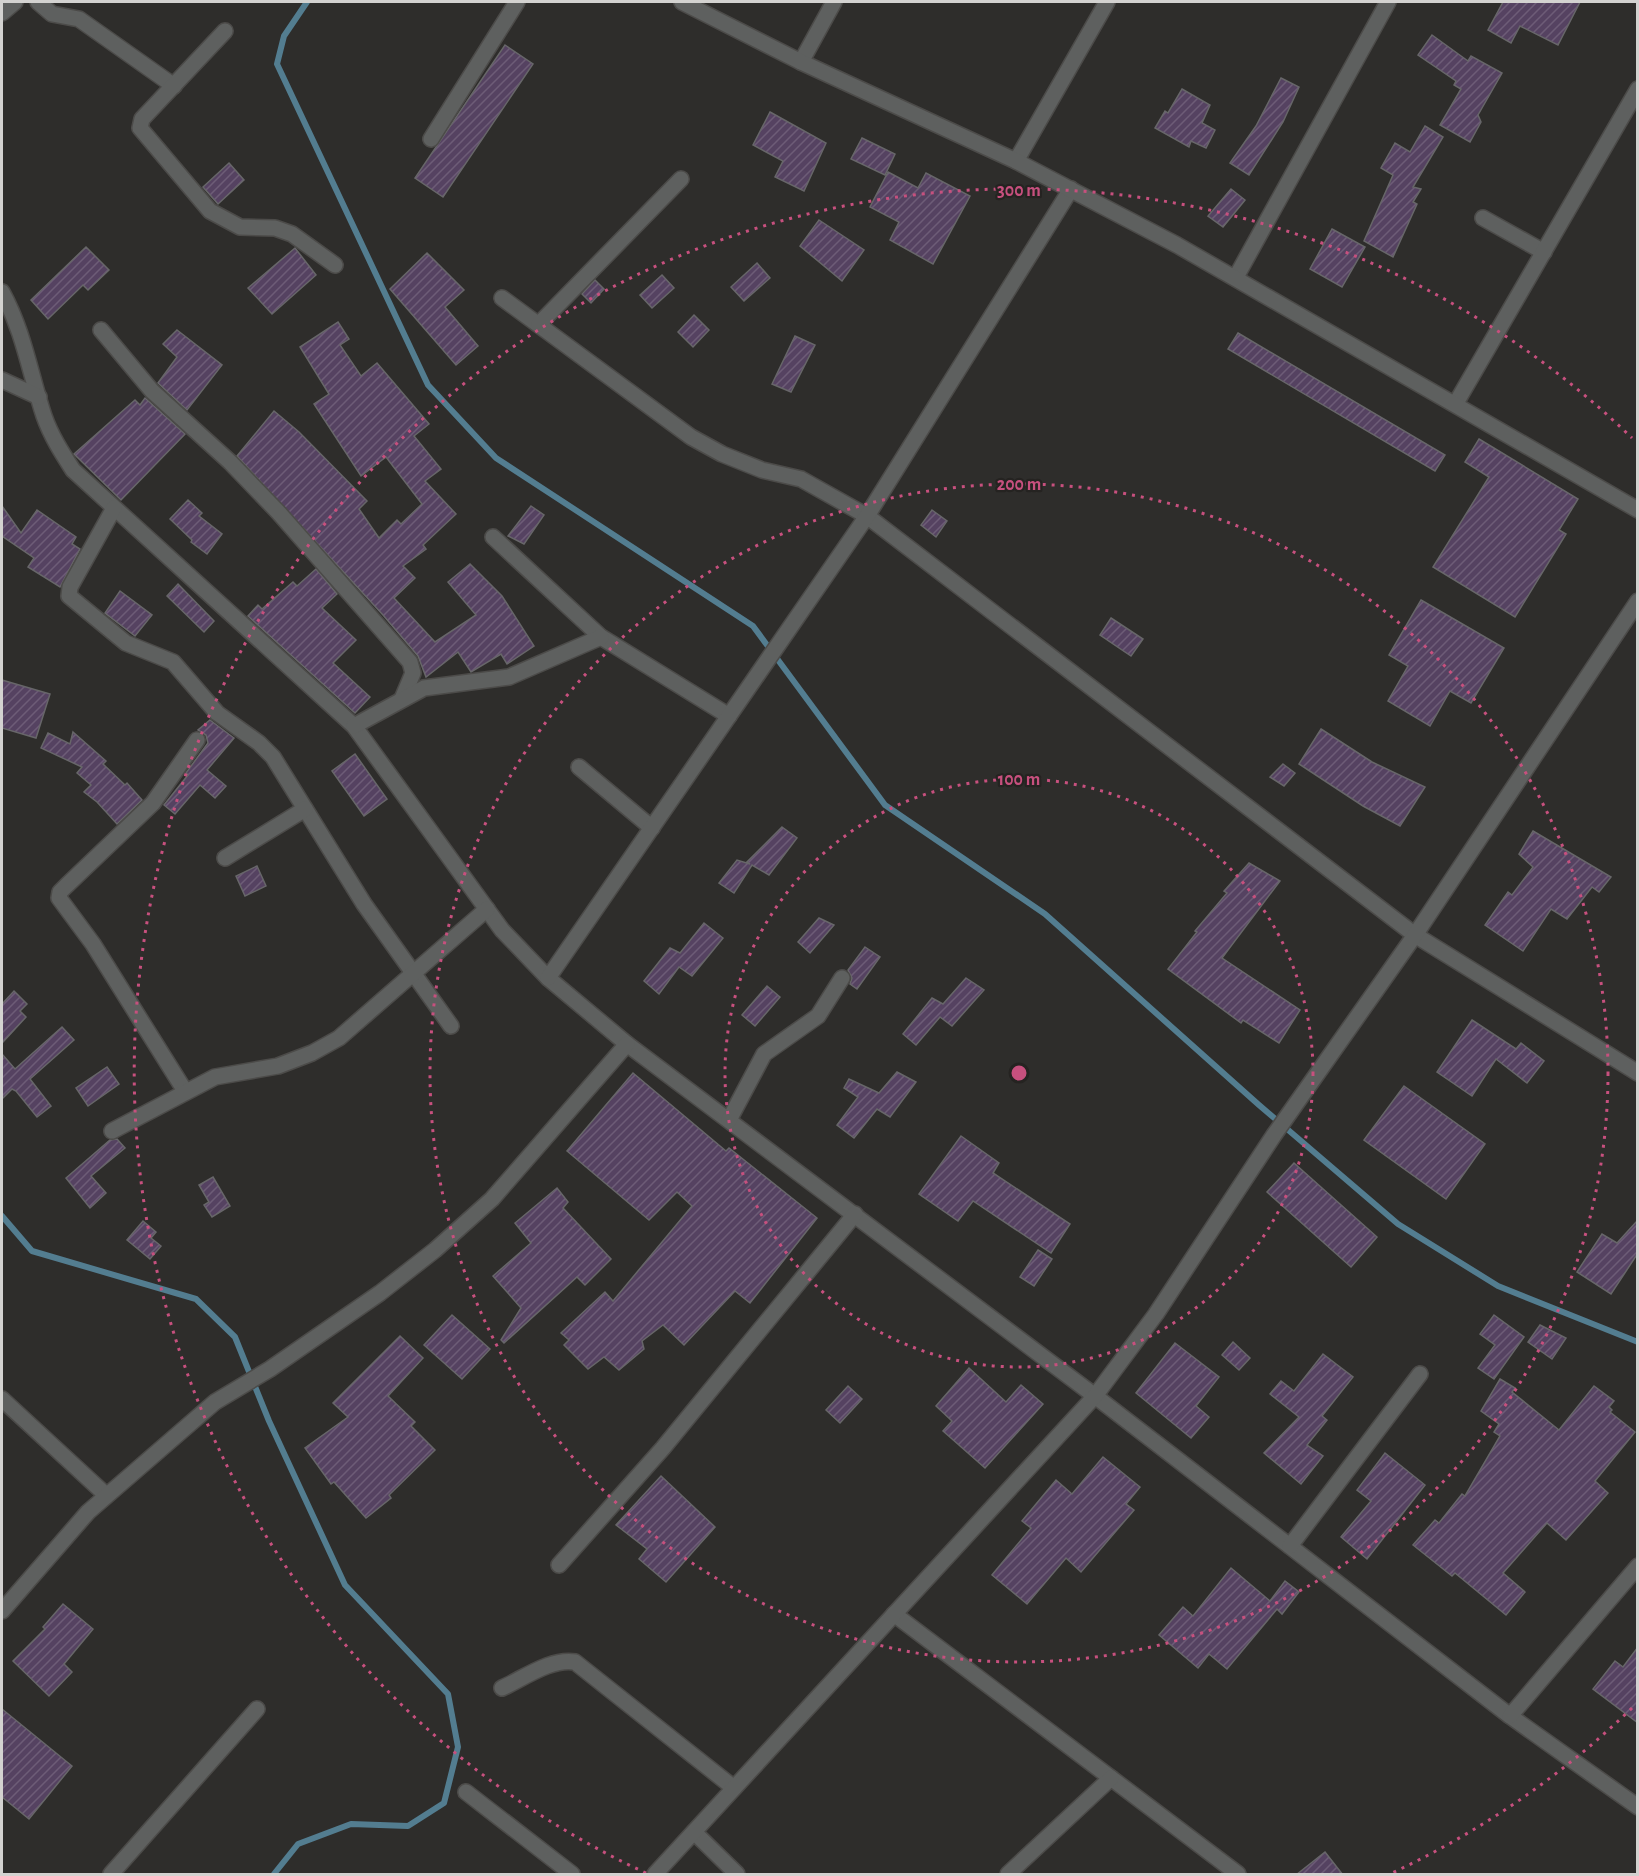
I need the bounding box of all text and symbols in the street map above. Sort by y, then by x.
text: 300 m [997,182,1041,200]
text: 200 m [997,476,1041,494]
text: 100 m [998,771,1040,789]
centre of rings [1009,1063,1029,1083]

